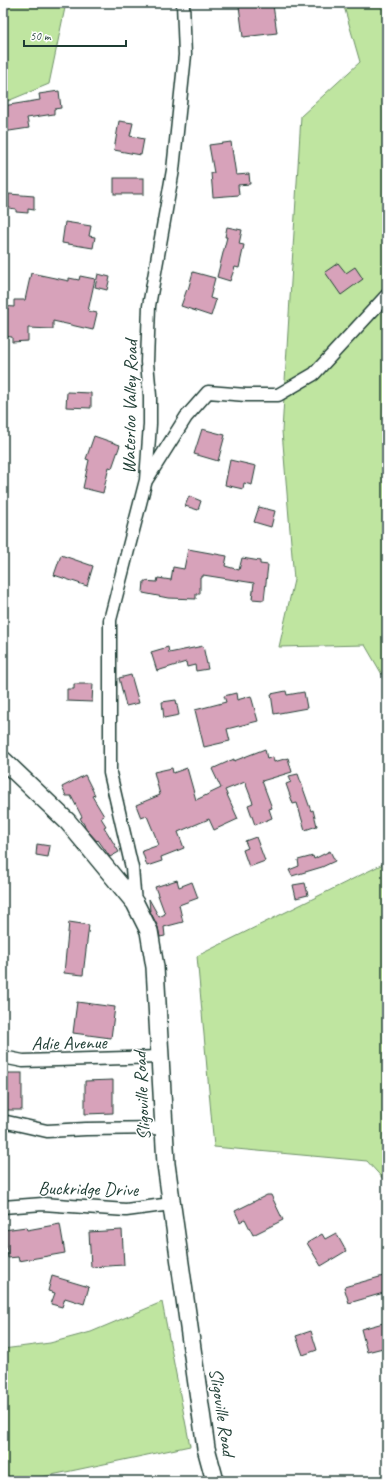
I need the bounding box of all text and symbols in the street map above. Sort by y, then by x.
scale bar [24,22,126,48]
text: 50 m [30,28,52,44]
street label: Waterloo Valley Road [117,336,143,474]
street label: Adie Avenue [31,1030,109,1056]
street label: Sligoville Road [128,1048,156,1141]
street label: Buckridge Drive [38,1176,140,1202]
street label: Sligoville Road [203,1366,241,1460]

